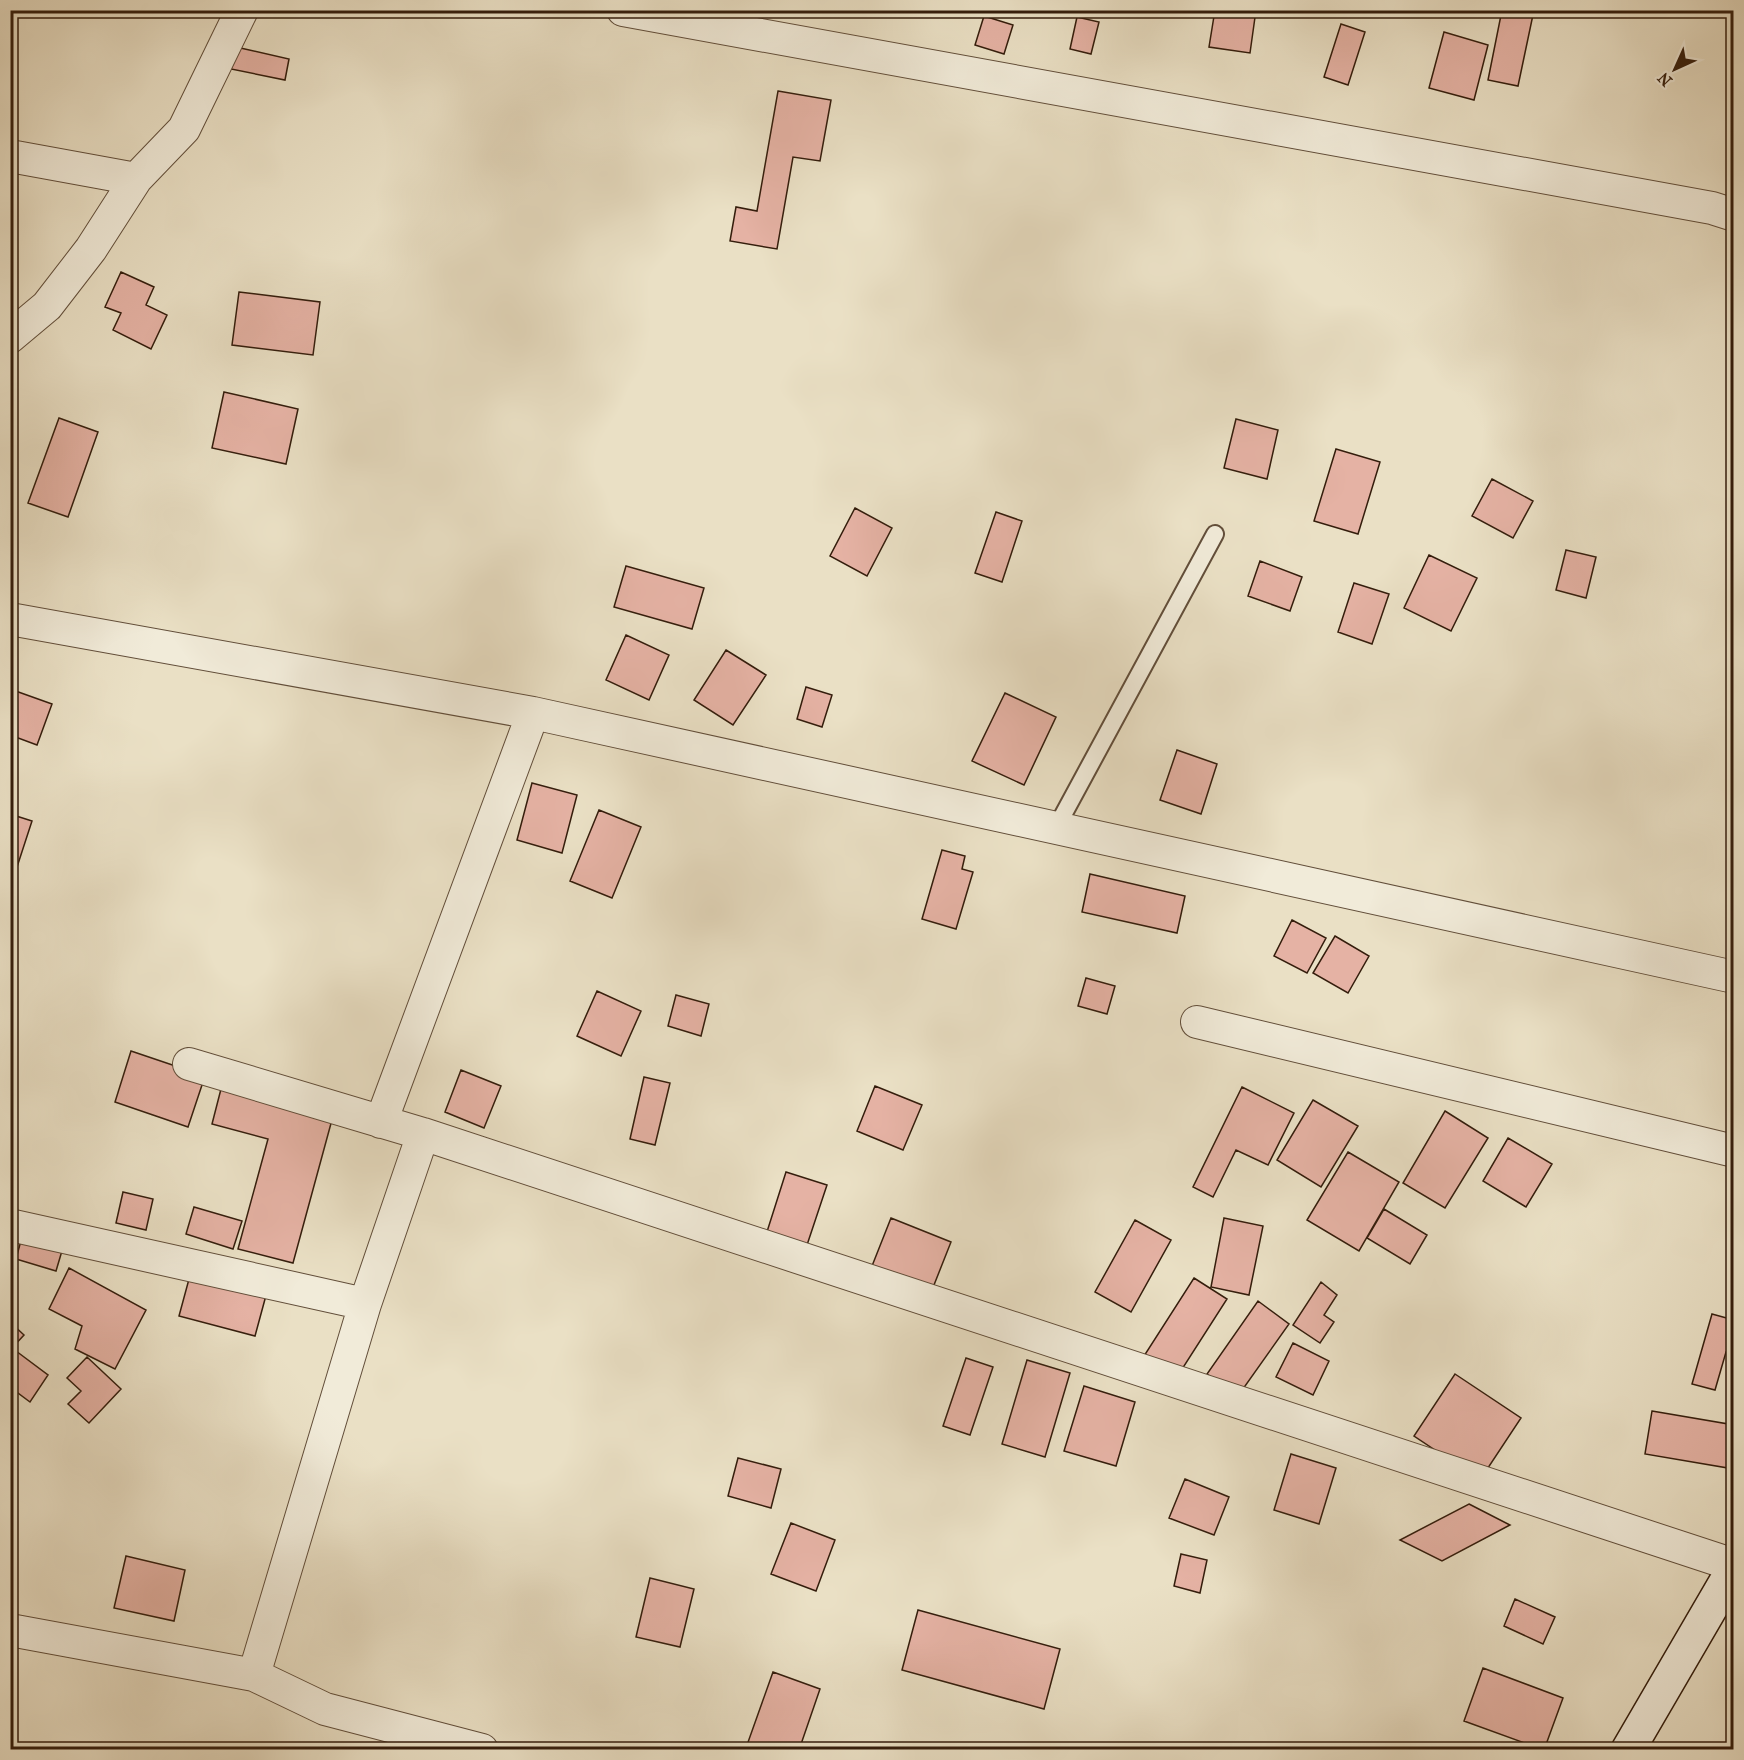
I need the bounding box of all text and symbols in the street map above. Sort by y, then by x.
north arrow [1645,39,1705,99]
text: N [1653,68,1676,90]

